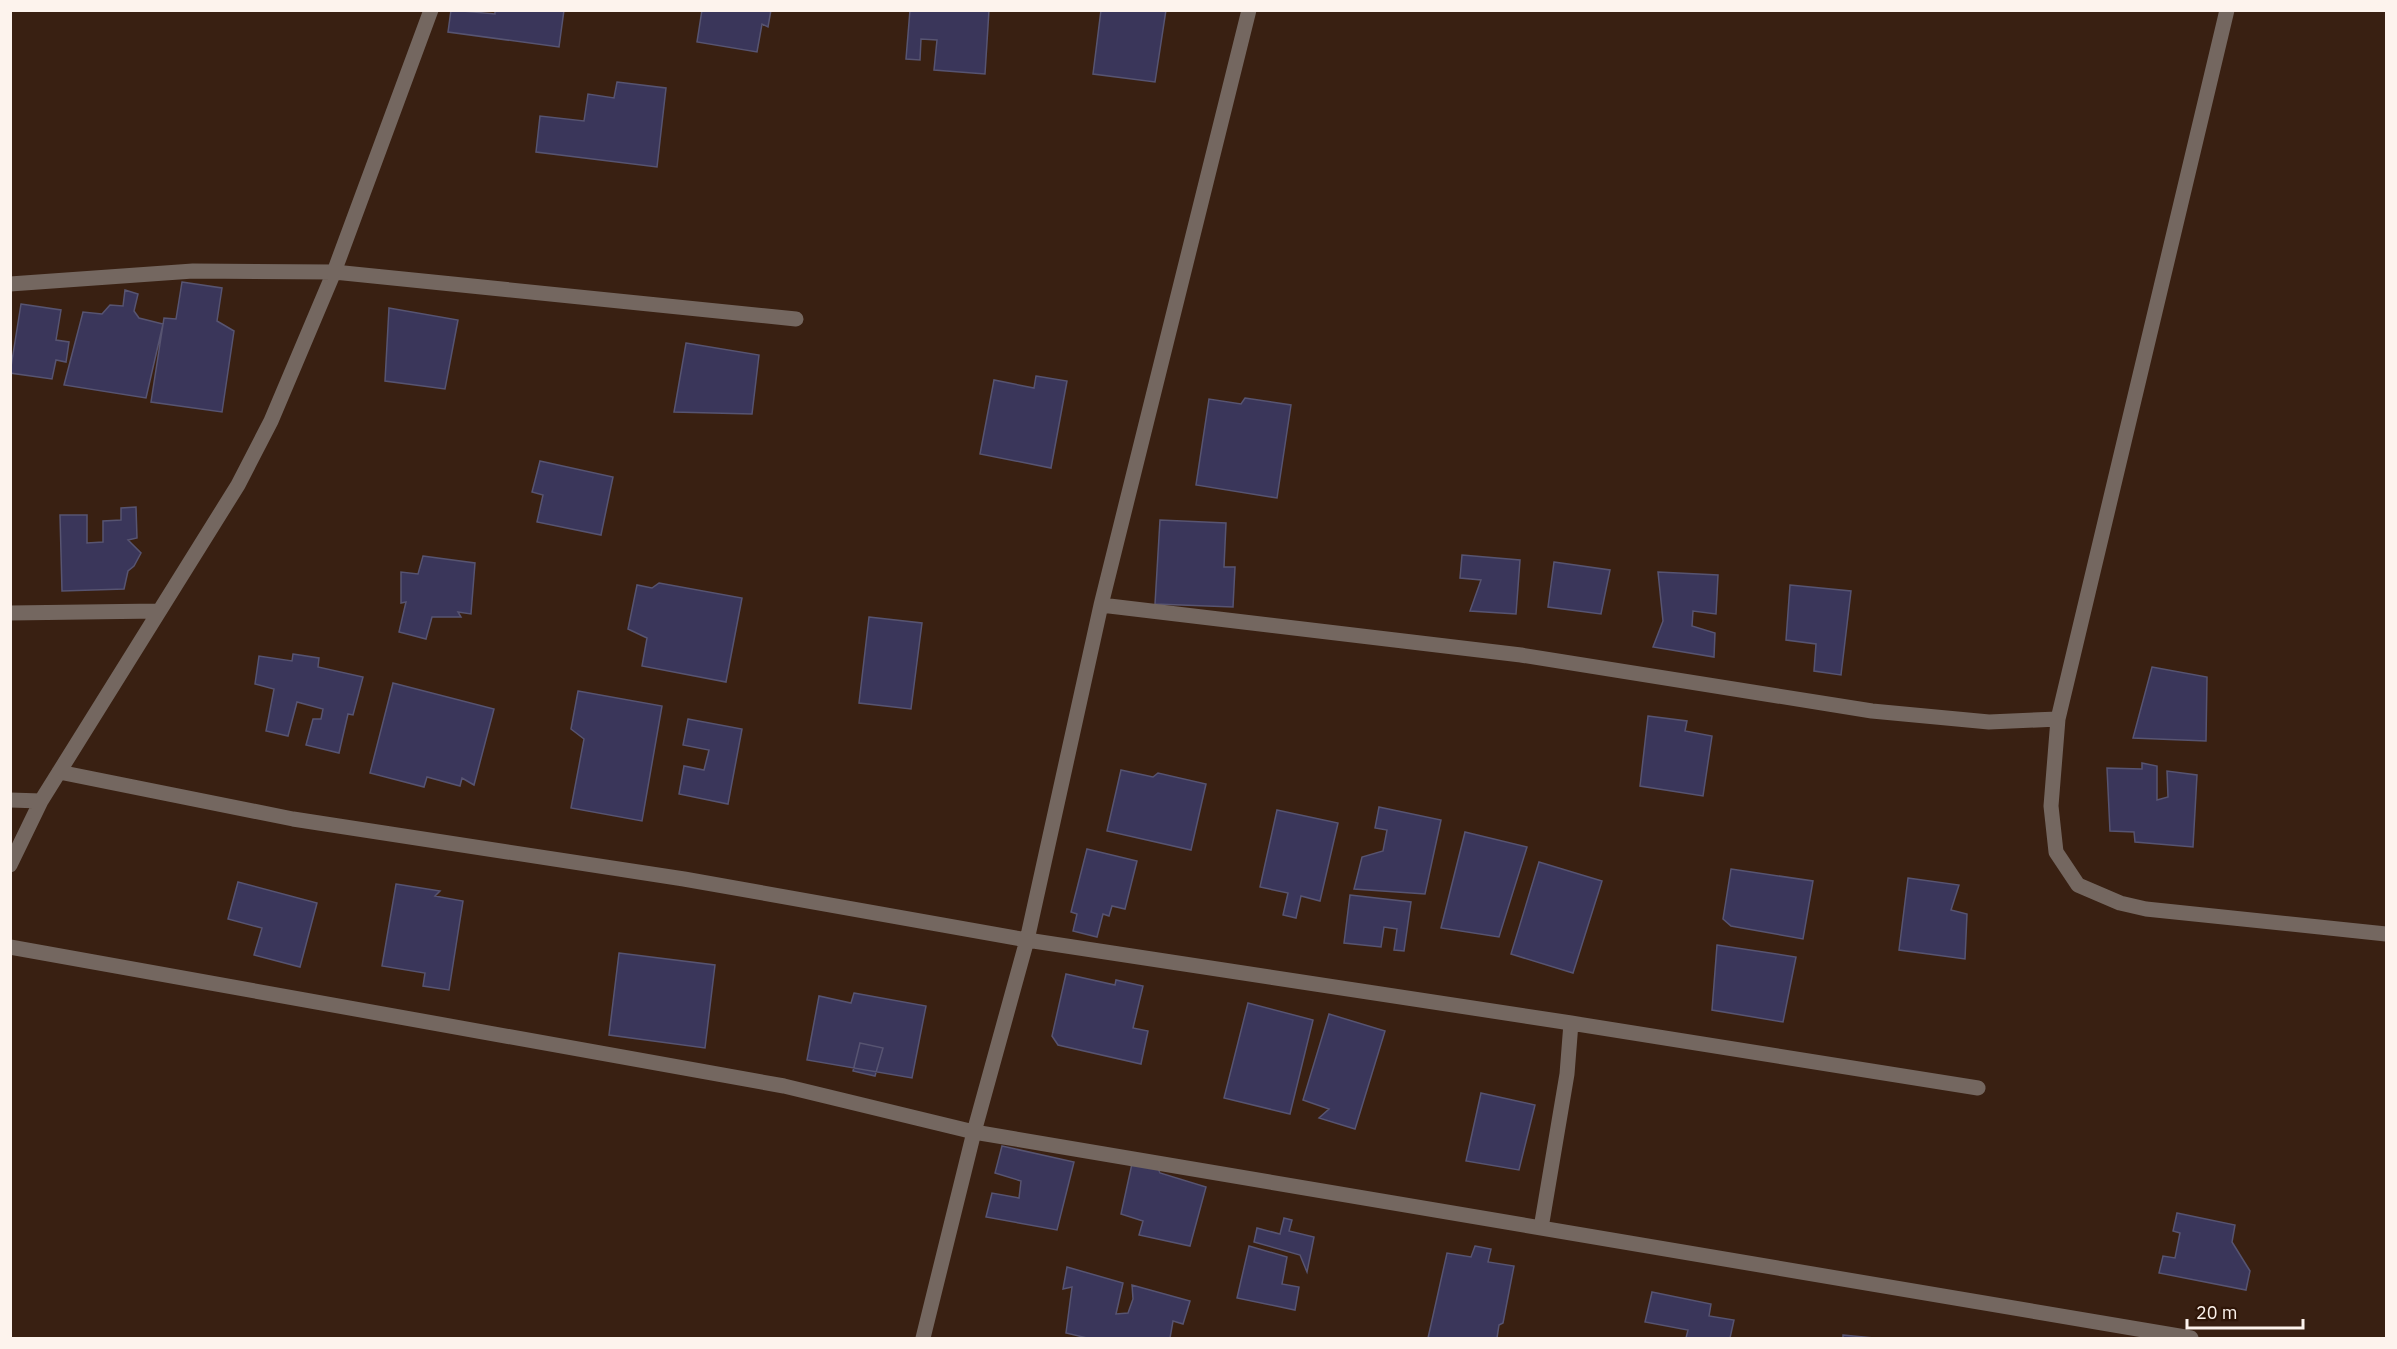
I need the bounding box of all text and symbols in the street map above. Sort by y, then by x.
scale bar [2187,1292,2302,1330]
text: 20 m [2196,1301,2238,1324]

